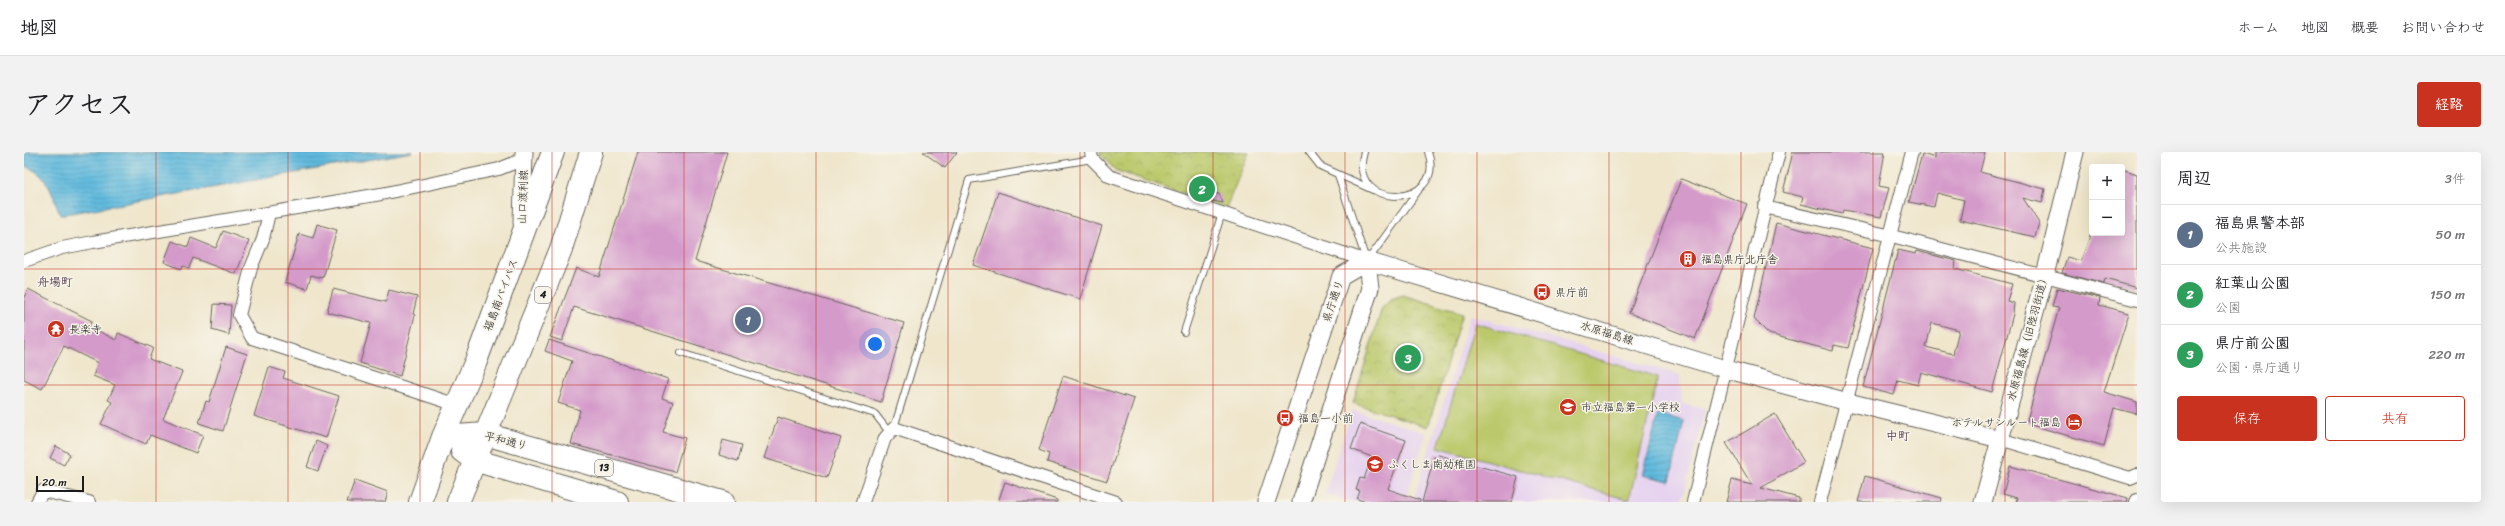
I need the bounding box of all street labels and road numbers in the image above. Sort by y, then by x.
street label: 山口渡利線 [513,169,533,225]
street label: 福島南バイパス [478,256,524,334]
street label: 水原福島線（旧陸羽街道） [2002,271,2054,403]
street label: 県庁通り [1317,277,1349,325]
road number: 4 [535,287,551,303]
street label: 水原福島線 [1578,316,1636,350]
street label: 平和通り [482,426,530,456]
road number: 13 [595,460,613,476]

